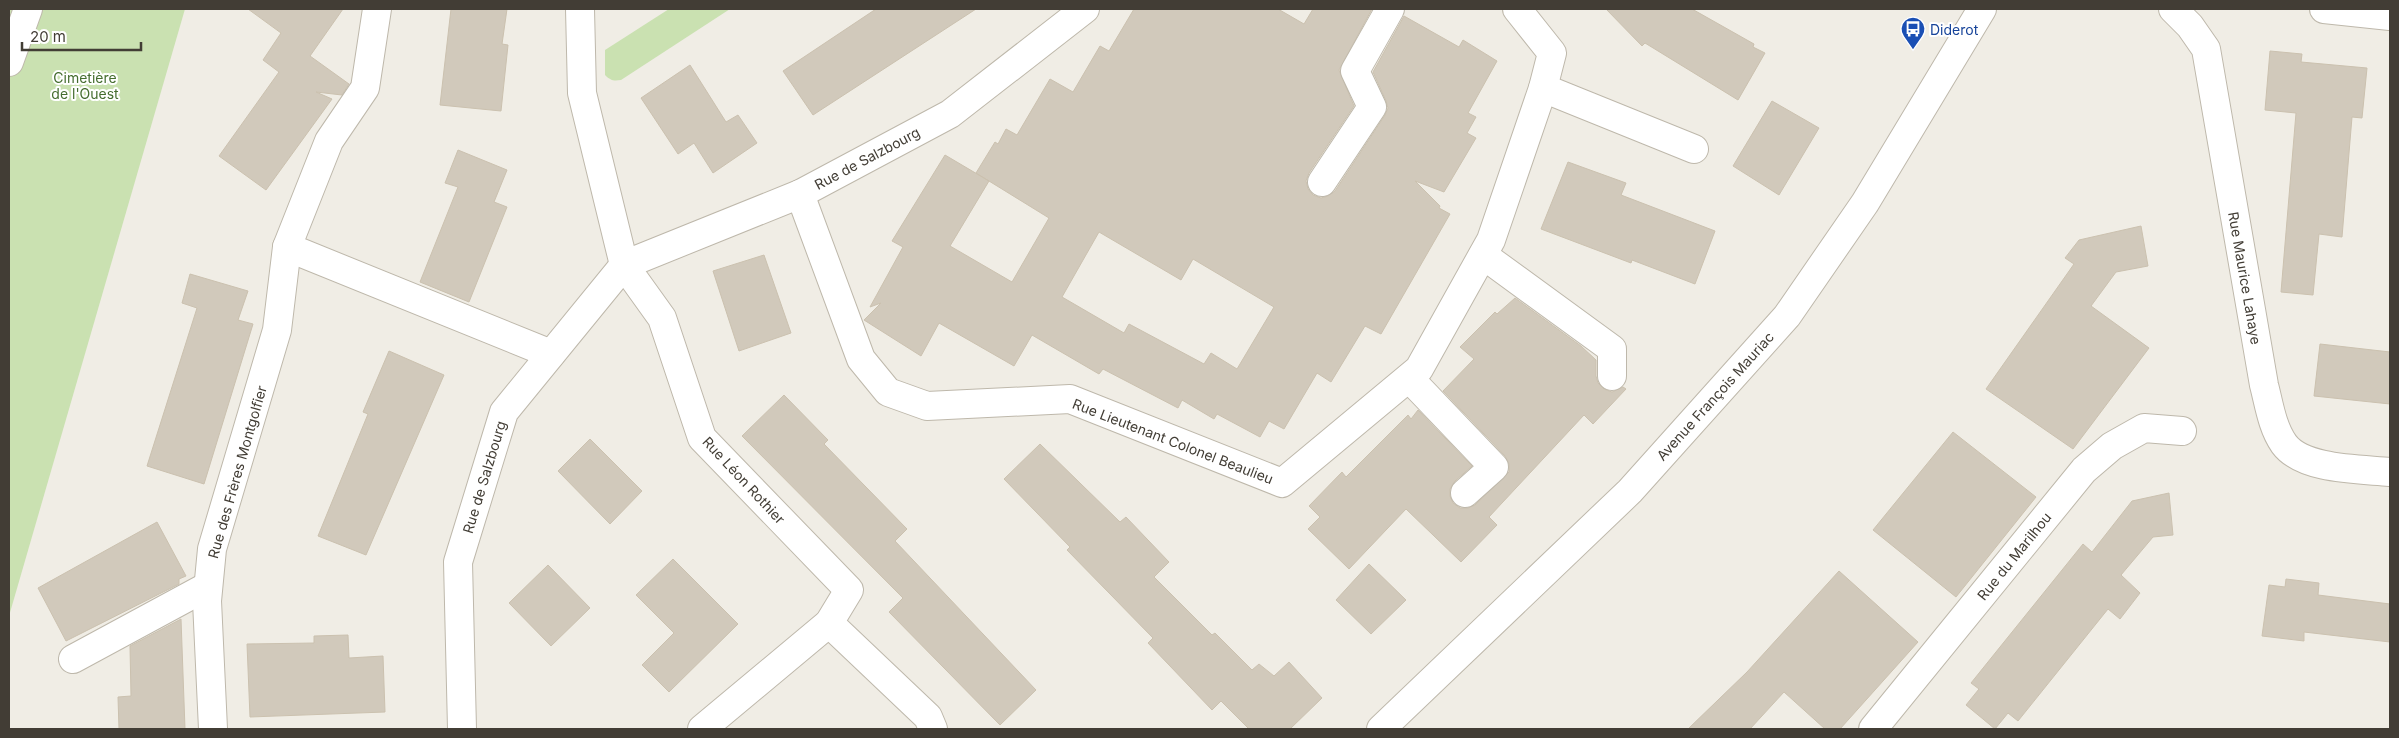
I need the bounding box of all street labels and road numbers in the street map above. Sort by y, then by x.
street label: Rue de Salzbourg [811,123,923,193]
street label: Rue Maurice Lahaye [2225,210,2265,346]
street label: Avenue François Mauriac [1653,328,1777,464]
street label: Rue des Frères Montgolfier [204,384,270,560]
street label: Rue Lieutenant Colonel Beaulieu [1070,395,1276,487]
street label: Rue de Salzbourg [459,419,509,535]
street label: Rue Léon Rothier [699,433,789,527]
street label: Rue du Marilhou [1973,509,2055,603]

